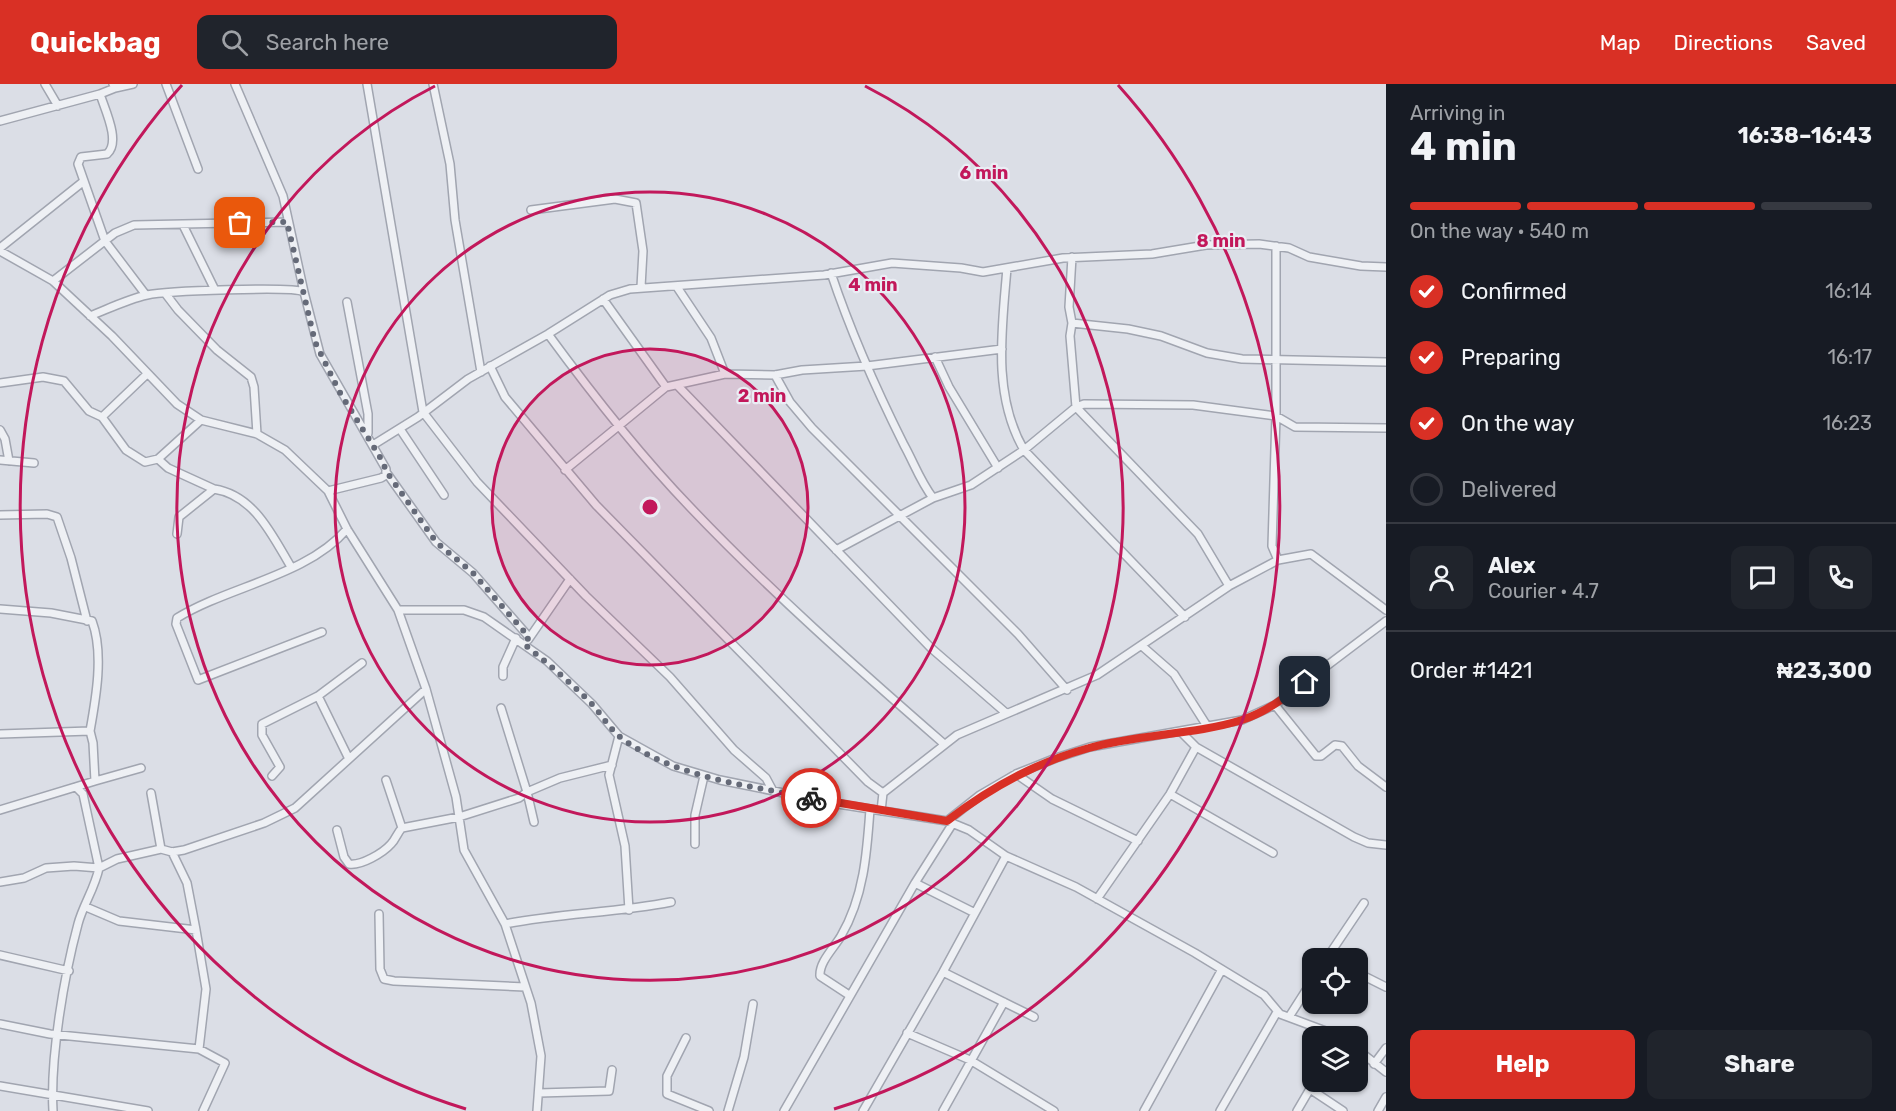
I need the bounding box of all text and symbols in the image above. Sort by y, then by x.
search box [197,15,617,69]
text: Quickbag [30,26,161,59]
icon: search [218,26,251,59]
text: Search here [266,29,389,56]
text: Map [1600,30,1641,55]
text: Directions [1674,30,1773,55]
text: Saved [1806,30,1866,55]
text: Arriving in [1410,101,1505,125]
text: 16:38–16:43 [1738,122,1872,149]
text: 4 min [1410,124,1517,170]
text: 6 min [960,162,1008,184]
pin [214,197,265,248]
icon: bag [223,206,256,239]
text: On the way · 540 m [1410,219,1589,243]
text: 8 min [1196,230,1246,252]
text: 4 min [848,274,898,296]
icon: check [1410,275,1443,308]
text: Confirmed [1461,278,1567,305]
text: 16:14 [1825,279,1872,303]
icon: check [1410,341,1443,374]
text: Preparing [1461,344,1561,371]
text: 16:17 [1827,345,1872,369]
text: 2 min [738,385,786,407]
icon: check [1410,407,1443,440]
text: On the way [1461,410,1575,437]
text: 16:23 [1823,411,1872,435]
text: Delivered [1461,476,1557,503]
centre of rings [640,497,660,517]
button: person [1410,546,1473,609]
button: chat [1731,546,1794,609]
button: phone [1809,546,1872,609]
text: Alex [1488,552,1536,579]
text: Courier · 4.7 [1488,579,1599,603]
pin [1279,656,1330,707]
text: Order #1421 [1410,657,1532,684]
text: ₦23,300 [1777,657,1872,684]
icon: home [1288,665,1321,698]
courier [781,768,841,828]
icon: bike [795,782,828,815]
map controls [1302,948,1368,1092]
button: locate [1302,948,1368,1014]
button: layers [1302,1026,1368,1092]
button: Help [1410,1030,1635,1099]
button: Share [1647,1030,1872,1099]

